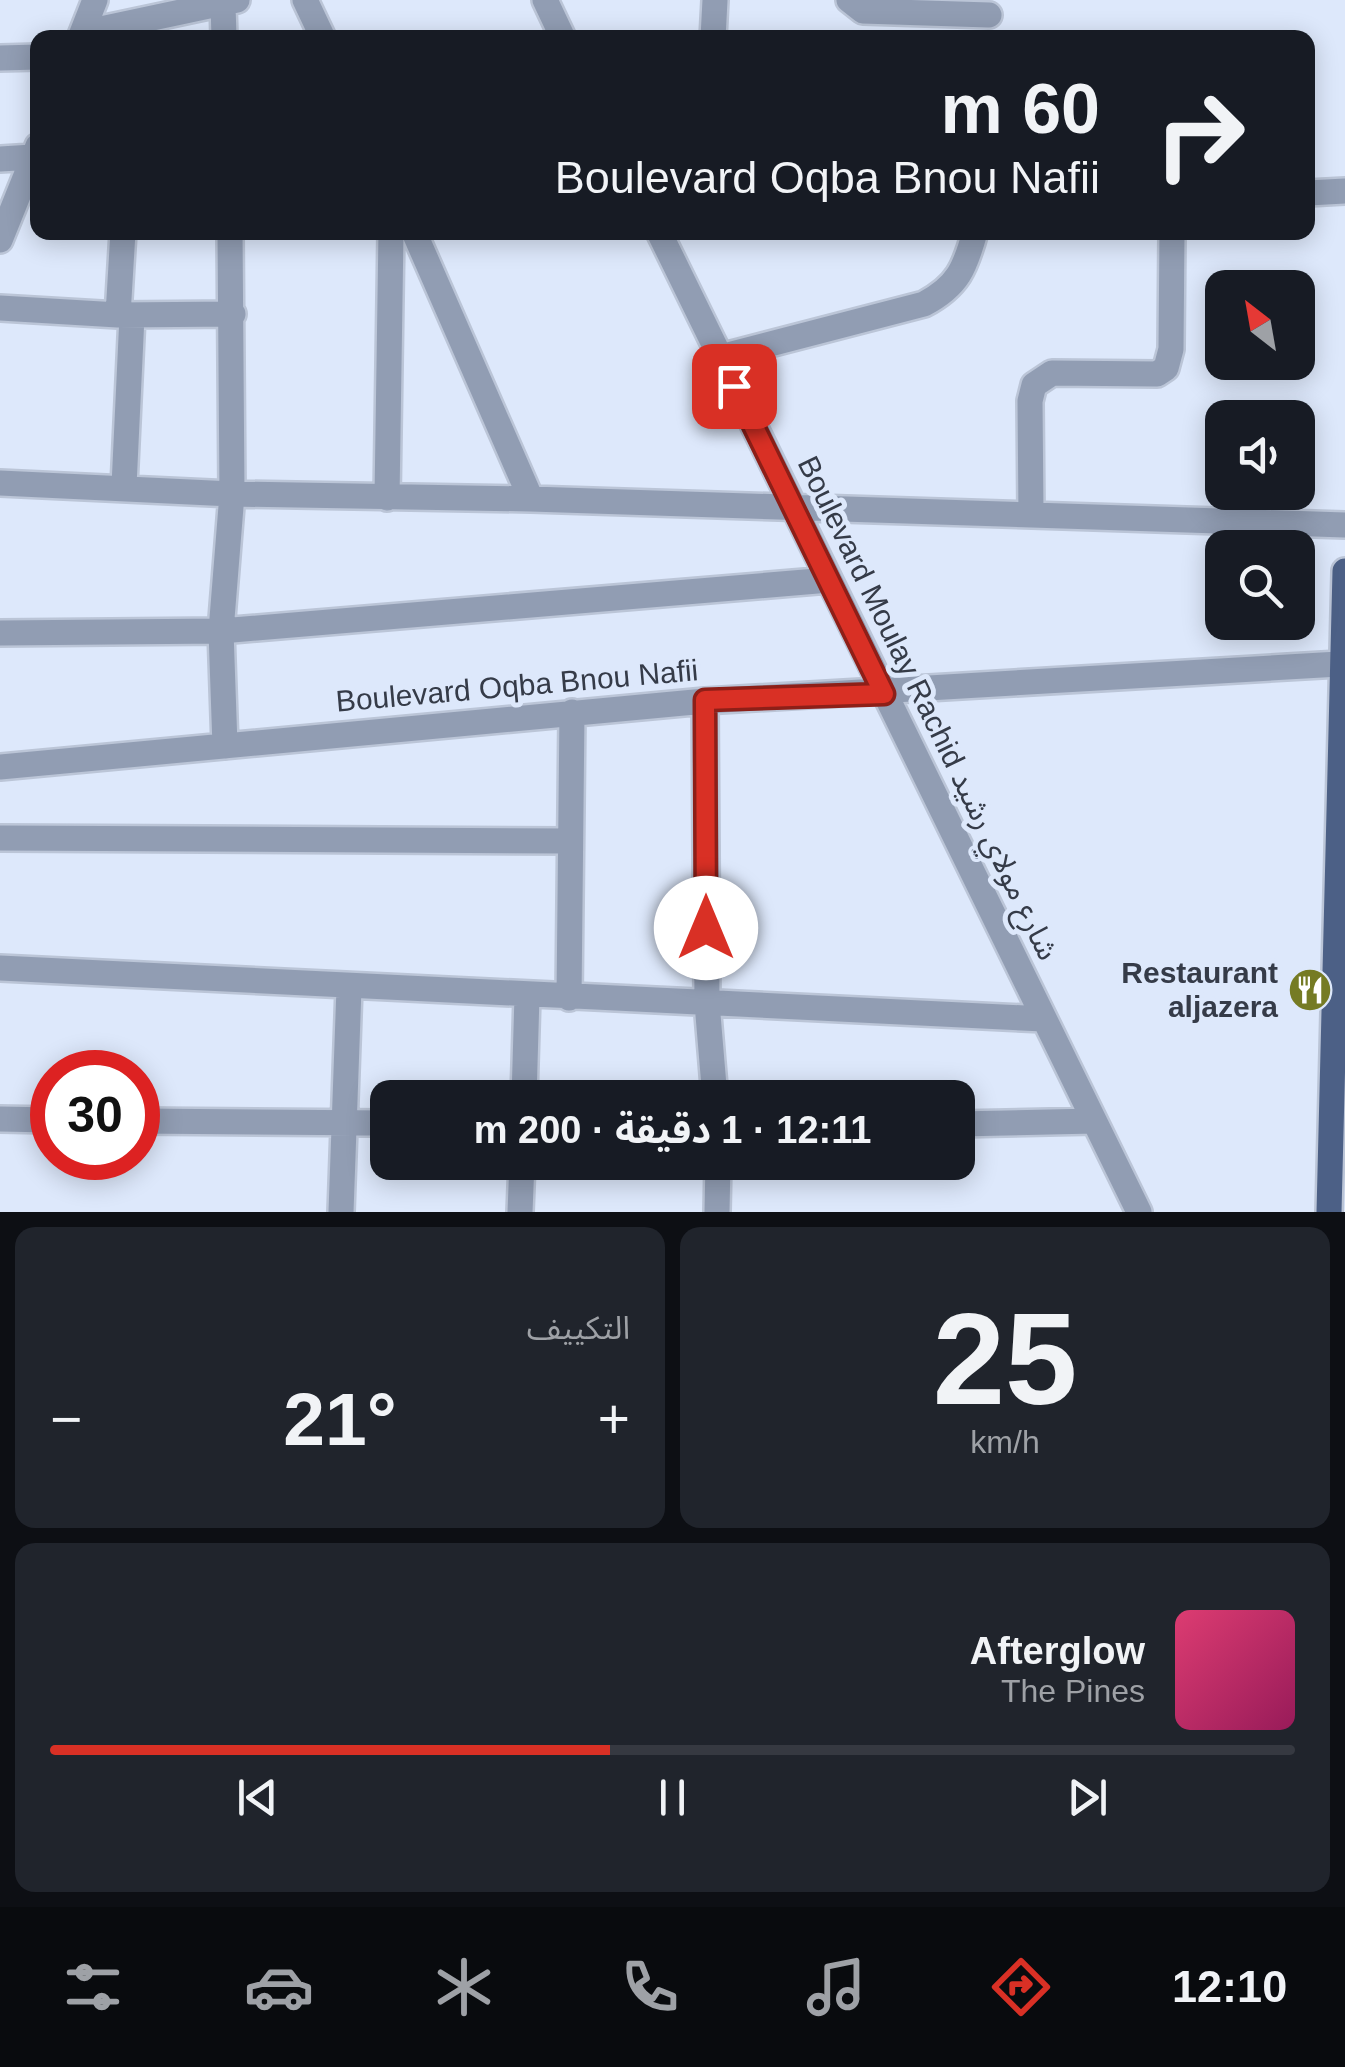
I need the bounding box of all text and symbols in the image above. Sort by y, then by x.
text: 60 m [940,70,1100,148]
icon: right [1135,70,1265,200]
text: Boulevard Oqba Bnou Nafii [555,152,1100,203]
north arrow [1205,270,1315,380]
map controls [1205,270,1315,640]
pin [692,344,777,429]
icon: arrive [707,359,762,414]
button: sound [1205,400,1315,510]
street label: Boulevard Moulay Rachid شارع مولاي رشيد [785,451,1065,968]
button: search [1205,530,1315,640]
street label: Boulevard Oqba Bnou Nafii [334,653,699,718]
position arrow [654,876,758,980]
place label: Restaurant aljazera [1121,956,1278,1023]
restaurant icon: Restaurant aljazera [1287,967,1333,1013]
speed limit sign: 30 [30,1050,160,1180]
text: 12:11 · 1 دقيقة · 200 m [474,1109,871,1151]
text: 25 [933,1286,1077,1432]
text: التكييف [527,1310,630,1346]
text: 21° [283,1377,397,1461]
text: − [50,1388,82,1450]
text: + [598,1388,630,1450]
text: km/h [970,1424,1040,1460]
text: Afterglow [970,1630,1145,1672]
text: The Pines [1001,1673,1145,1709]
icon: previous [230,1770,285,1825]
icon: pause [645,1770,700,1825]
icon: next [1060,1770,1115,1825]
icon: filters [58,1952,128,2022]
icon: car [244,1952,314,2022]
icon: climate [429,1952,499,2022]
icon: phone [615,1952,685,2022]
icon: music [801,1952,871,2022]
icon: directions [986,1952,1056,2022]
text: 12:10 [1172,1961,1287,2012]

